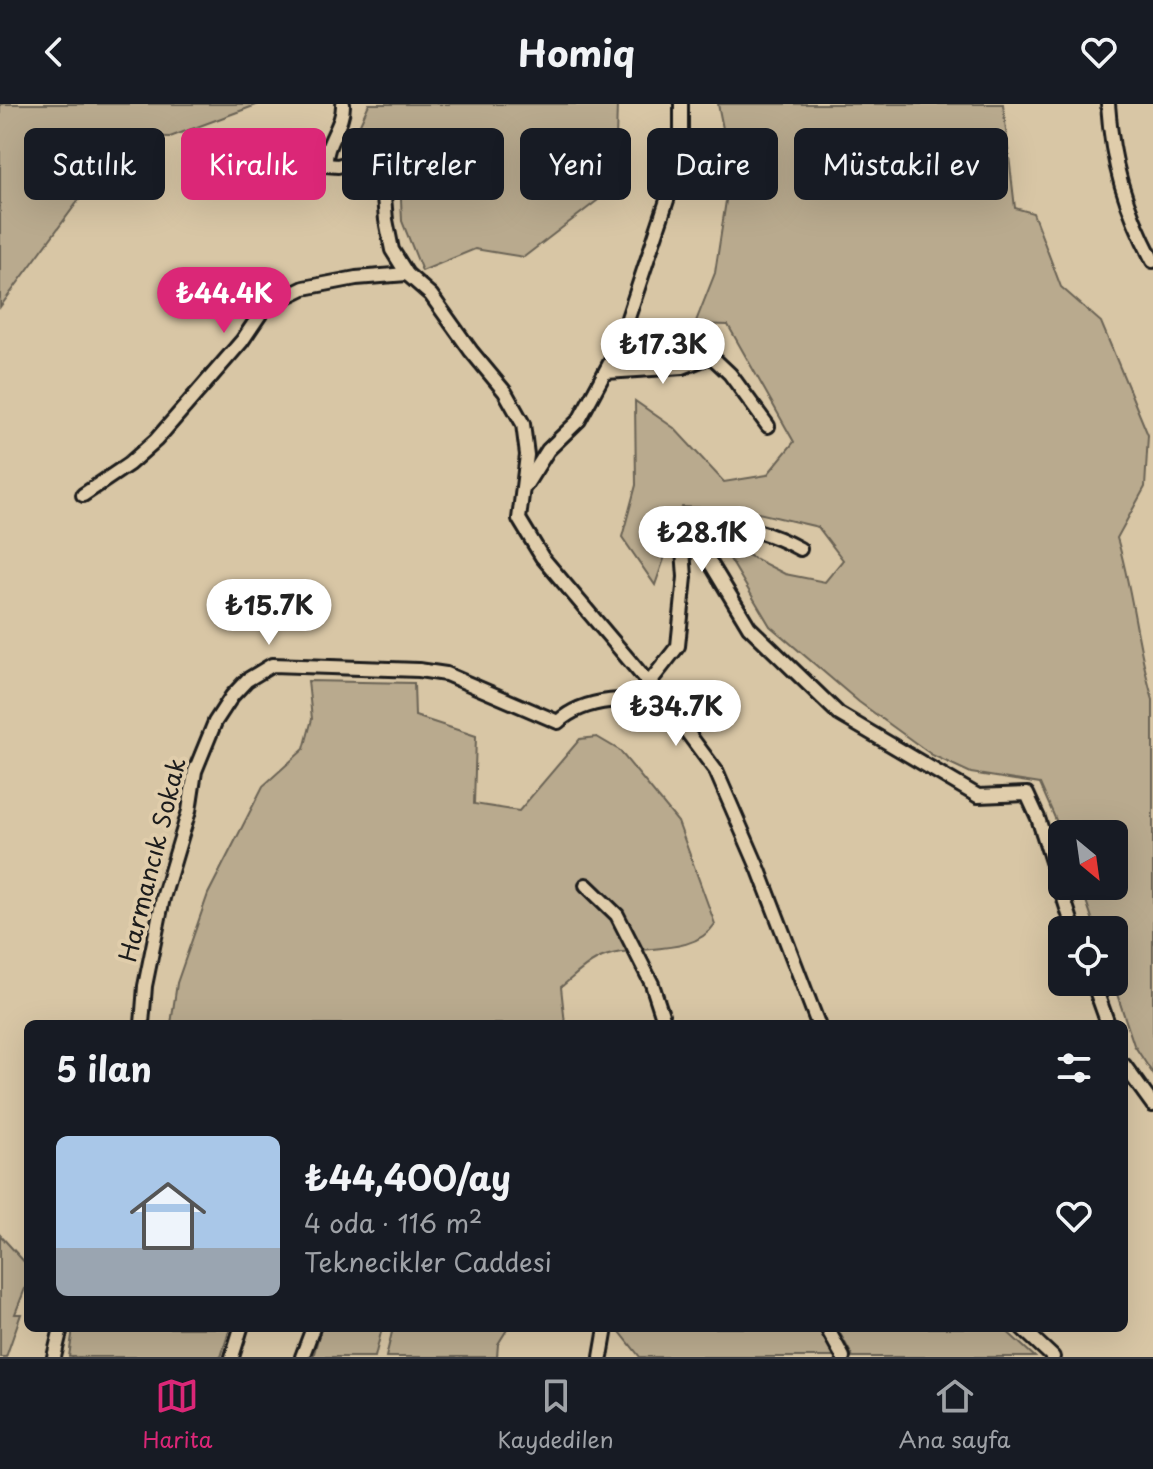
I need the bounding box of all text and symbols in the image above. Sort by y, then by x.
text: Homiq [518,25,635,79]
icon: back [32,30,76,74]
icon: heart [1077,30,1121,74]
chip: Satılık [24,128,165,200]
chip: Kiralık [181,128,326,200]
chip: Filtreler [342,128,504,200]
chip: Yeni [520,128,631,200]
chip: Daire [647,128,778,200]
chip: Müstakil ev [794,128,1008,200]
pin: ₺44.4K [159,267,289,335]
text: ₺44.4K [175,273,273,312]
pin: ₺17.3K [598,318,728,386]
text: ₺17.3K [619,324,707,363]
pin: ₺28.1K [637,506,767,574]
text: ₺28.1K [657,512,747,551]
pin: ₺15.7K [204,579,334,647]
text: ₺15.7K [225,585,313,624]
pin: ₺34.7K [611,680,741,748]
text: ₺34.7K [629,686,723,725]
street label: Harmancık Sokak [108,753,194,966]
north arrow [1048,820,1128,900]
map controls [1048,820,1128,996]
button: locate [1048,916,1128,996]
text: 5 ilan [56,1042,152,1094]
icon: filters [1052,1046,1096,1090]
text: ₺44,400/ay [304,1151,511,1203]
icon: home [120,1168,216,1264]
icon: heart [1052,1194,1096,1238]
text: 4 oda · 116 m² [304,1203,483,1242]
text: Teknecikler Caddesi [304,1242,552,1281]
tab: Harita [143,1374,212,1455]
tab: Kaydedilen [497,1374,614,1455]
tab: Ana sayfa [899,1374,1010,1455]

